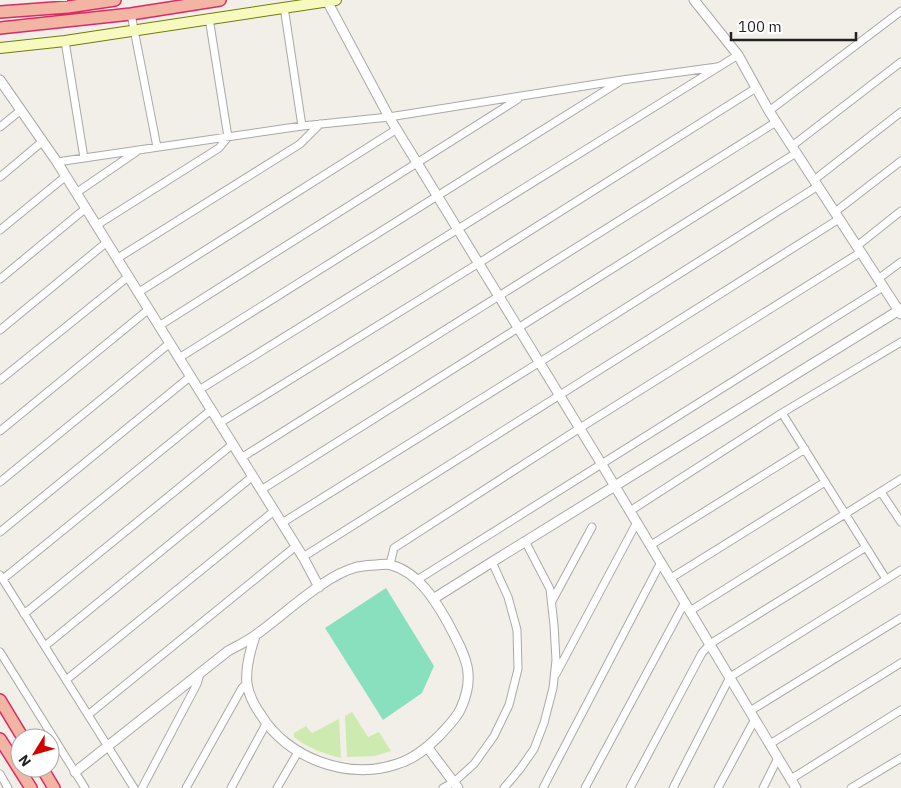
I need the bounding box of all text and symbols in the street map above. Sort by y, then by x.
scale bar [731,10,856,42]
text: 100 m [738,17,782,36]
north arrow [10,728,60,778]
text: N [14,751,35,770]

